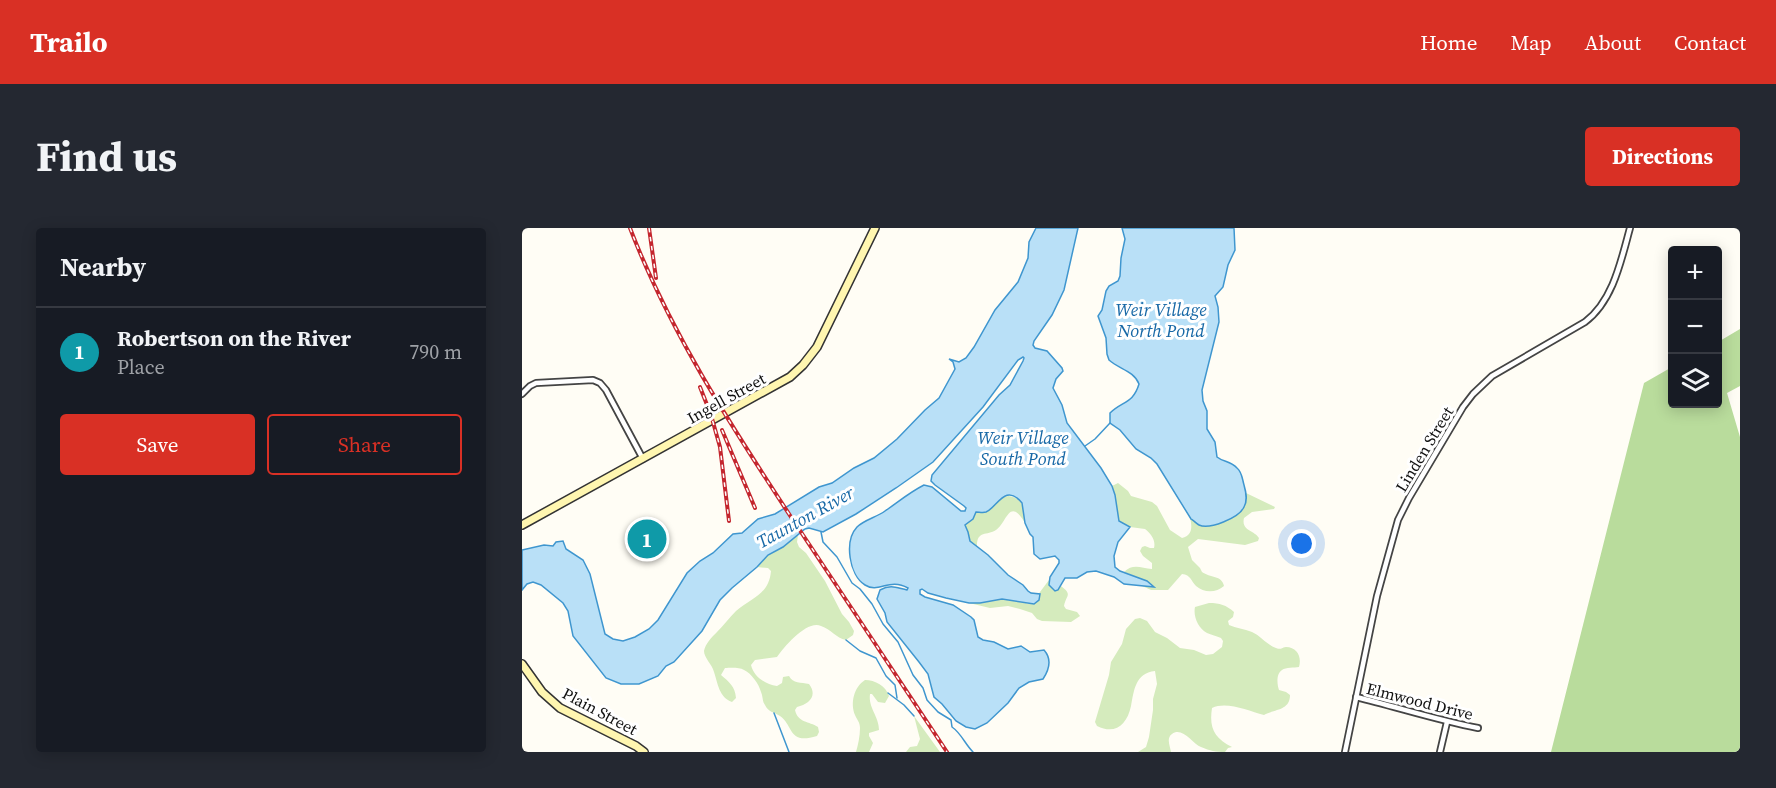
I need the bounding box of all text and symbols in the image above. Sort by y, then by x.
text: Trailo [30,23,108,61]
text: Home [1420,28,1478,57]
text: Map [1511,28,1552,57]
text: About [1585,28,1641,57]
text: Contact [1674,28,1746,57]
text: Find us [36,127,177,185]
button: Directions [1585,127,1740,186]
map controls [1668,246,1722,408]
button: + [1668,246,1722,300]
text: Nearby [60,249,146,285]
water label: Weir Village North Pond [1115,297,1207,343]
button: − [1668,300,1722,354]
text: Robertson on the River [117,323,351,353]
text: 1 [74,338,85,366]
text: 790 m [409,338,462,366]
text: Place [117,353,165,381]
button: layers [1668,354,1722,408]
street label: Ingell Street [683,367,770,429]
street label: Linden Street [1390,402,1459,496]
button: Save [60,414,255,475]
button: Share [267,414,462,475]
water label: Weir Village South Pond [977,425,1069,471]
water label: Taunton River [752,480,859,554]
pin: 1 [628,516,666,562]
your location [1287,529,1316,558]
street label: Elmwood Drive [1364,677,1476,725]
street label: Plain Street [559,682,642,740]

